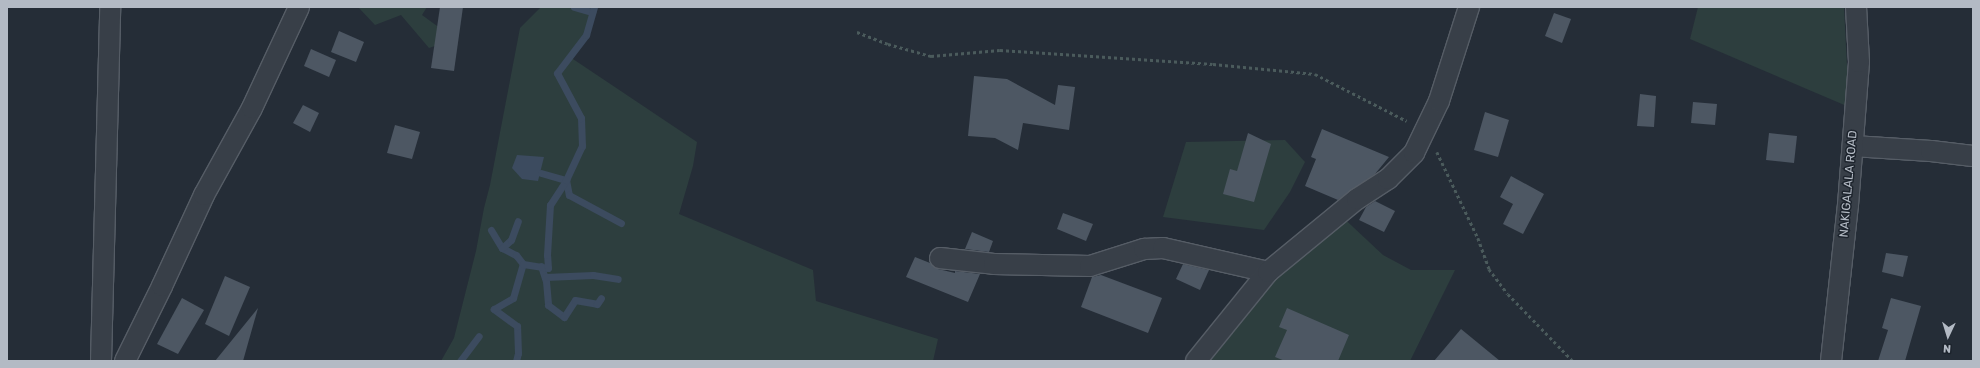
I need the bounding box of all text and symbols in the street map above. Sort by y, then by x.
street label: NAKIGALALA ROAD [1837,130,1861,238]
north arrow [1928,316,1968,356]
text: N [1943,342,1952,355]

